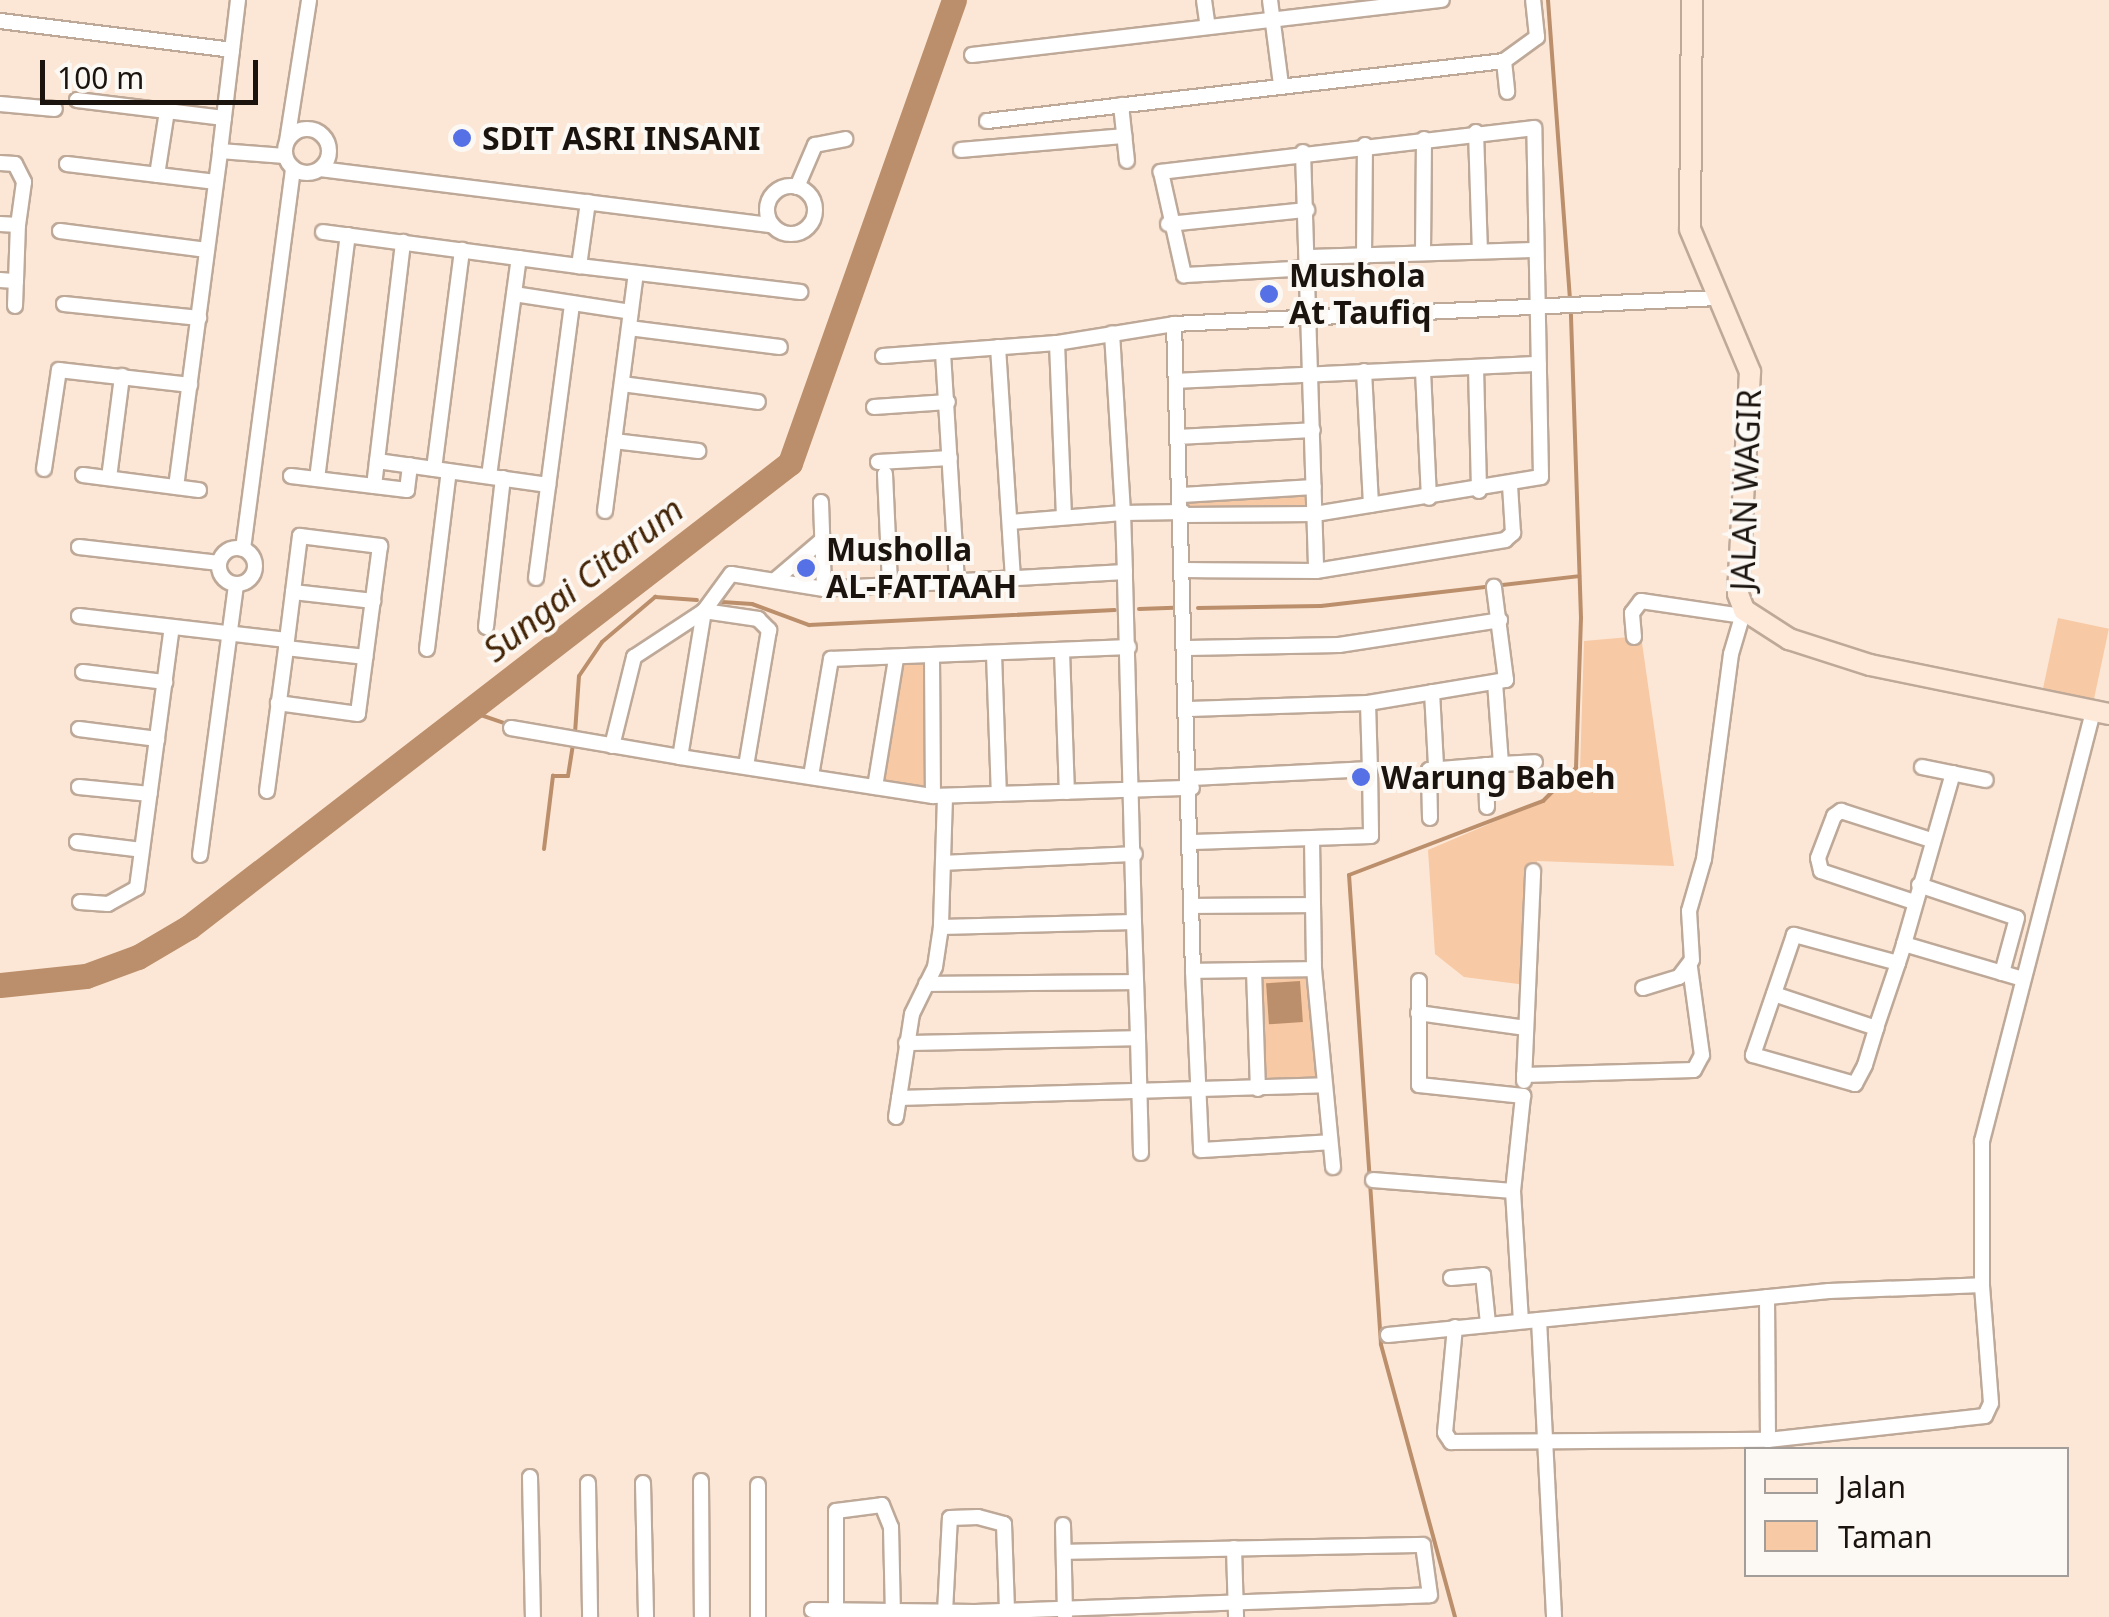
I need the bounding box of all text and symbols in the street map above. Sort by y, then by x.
scale bar [45,40,262,102]
text: 100 m [57,57,144,98]
place label: SDIT ASRI INSANI [482,119,761,157]
marker: SDIT ASRI INSANI [451,127,473,149]
place label: Mushola At Taufiq [1289,257,1431,332]
marker: Mushola At Taufiq [1258,283,1280,305]
street label: JALAN WAGIR [1723,389,1769,591]
water label: Sungai Citarum [475,488,691,670]
place label: Musholla AL-FATTAAH [826,531,1017,606]
marker: Musholla AL-FATTAAH [795,557,817,579]
place label: Warung Babeh [1381,758,1615,796]
marker: Warung Babeh [1350,766,1372,788]
legend [1744,1447,2069,1577]
text: Jalan [1838,1466,1906,1507]
text: Taman [1838,1516,1933,1557]

